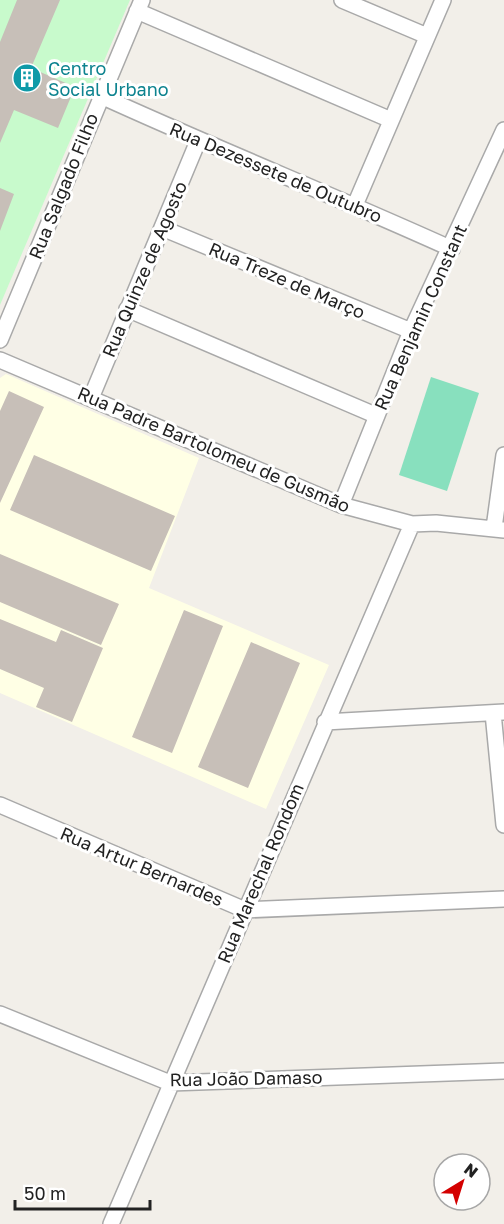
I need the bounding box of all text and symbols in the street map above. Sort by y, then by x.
place label: Centro Social Urbano [48,57,169,100]
building icon: Centro Social Urbano [11,62,43,94]
street label: Rua Salgado Filho [24,110,102,262]
street label: Rua Dezessete de Outubro [166,117,386,227]
street label: Rua Quinze de Agosto [97,178,191,360]
street label: Rua Benjamin Constant [369,221,471,413]
street label: Rua Treze de Março [206,237,368,323]
street label: Rua Padre Bartolomeu de Gusmão [74,381,354,517]
street label: Rua Marechal Rondom [212,780,308,966]
street label: Rua Artur Bernardes [57,822,227,910]
street label: Rua João Damaso [169,1066,323,1090]
north arrow [432,1152,492,1212]
text: N [460,1159,482,1182]
scale bar [15,1173,150,1211]
text: 50 m [24,1182,66,1204]

